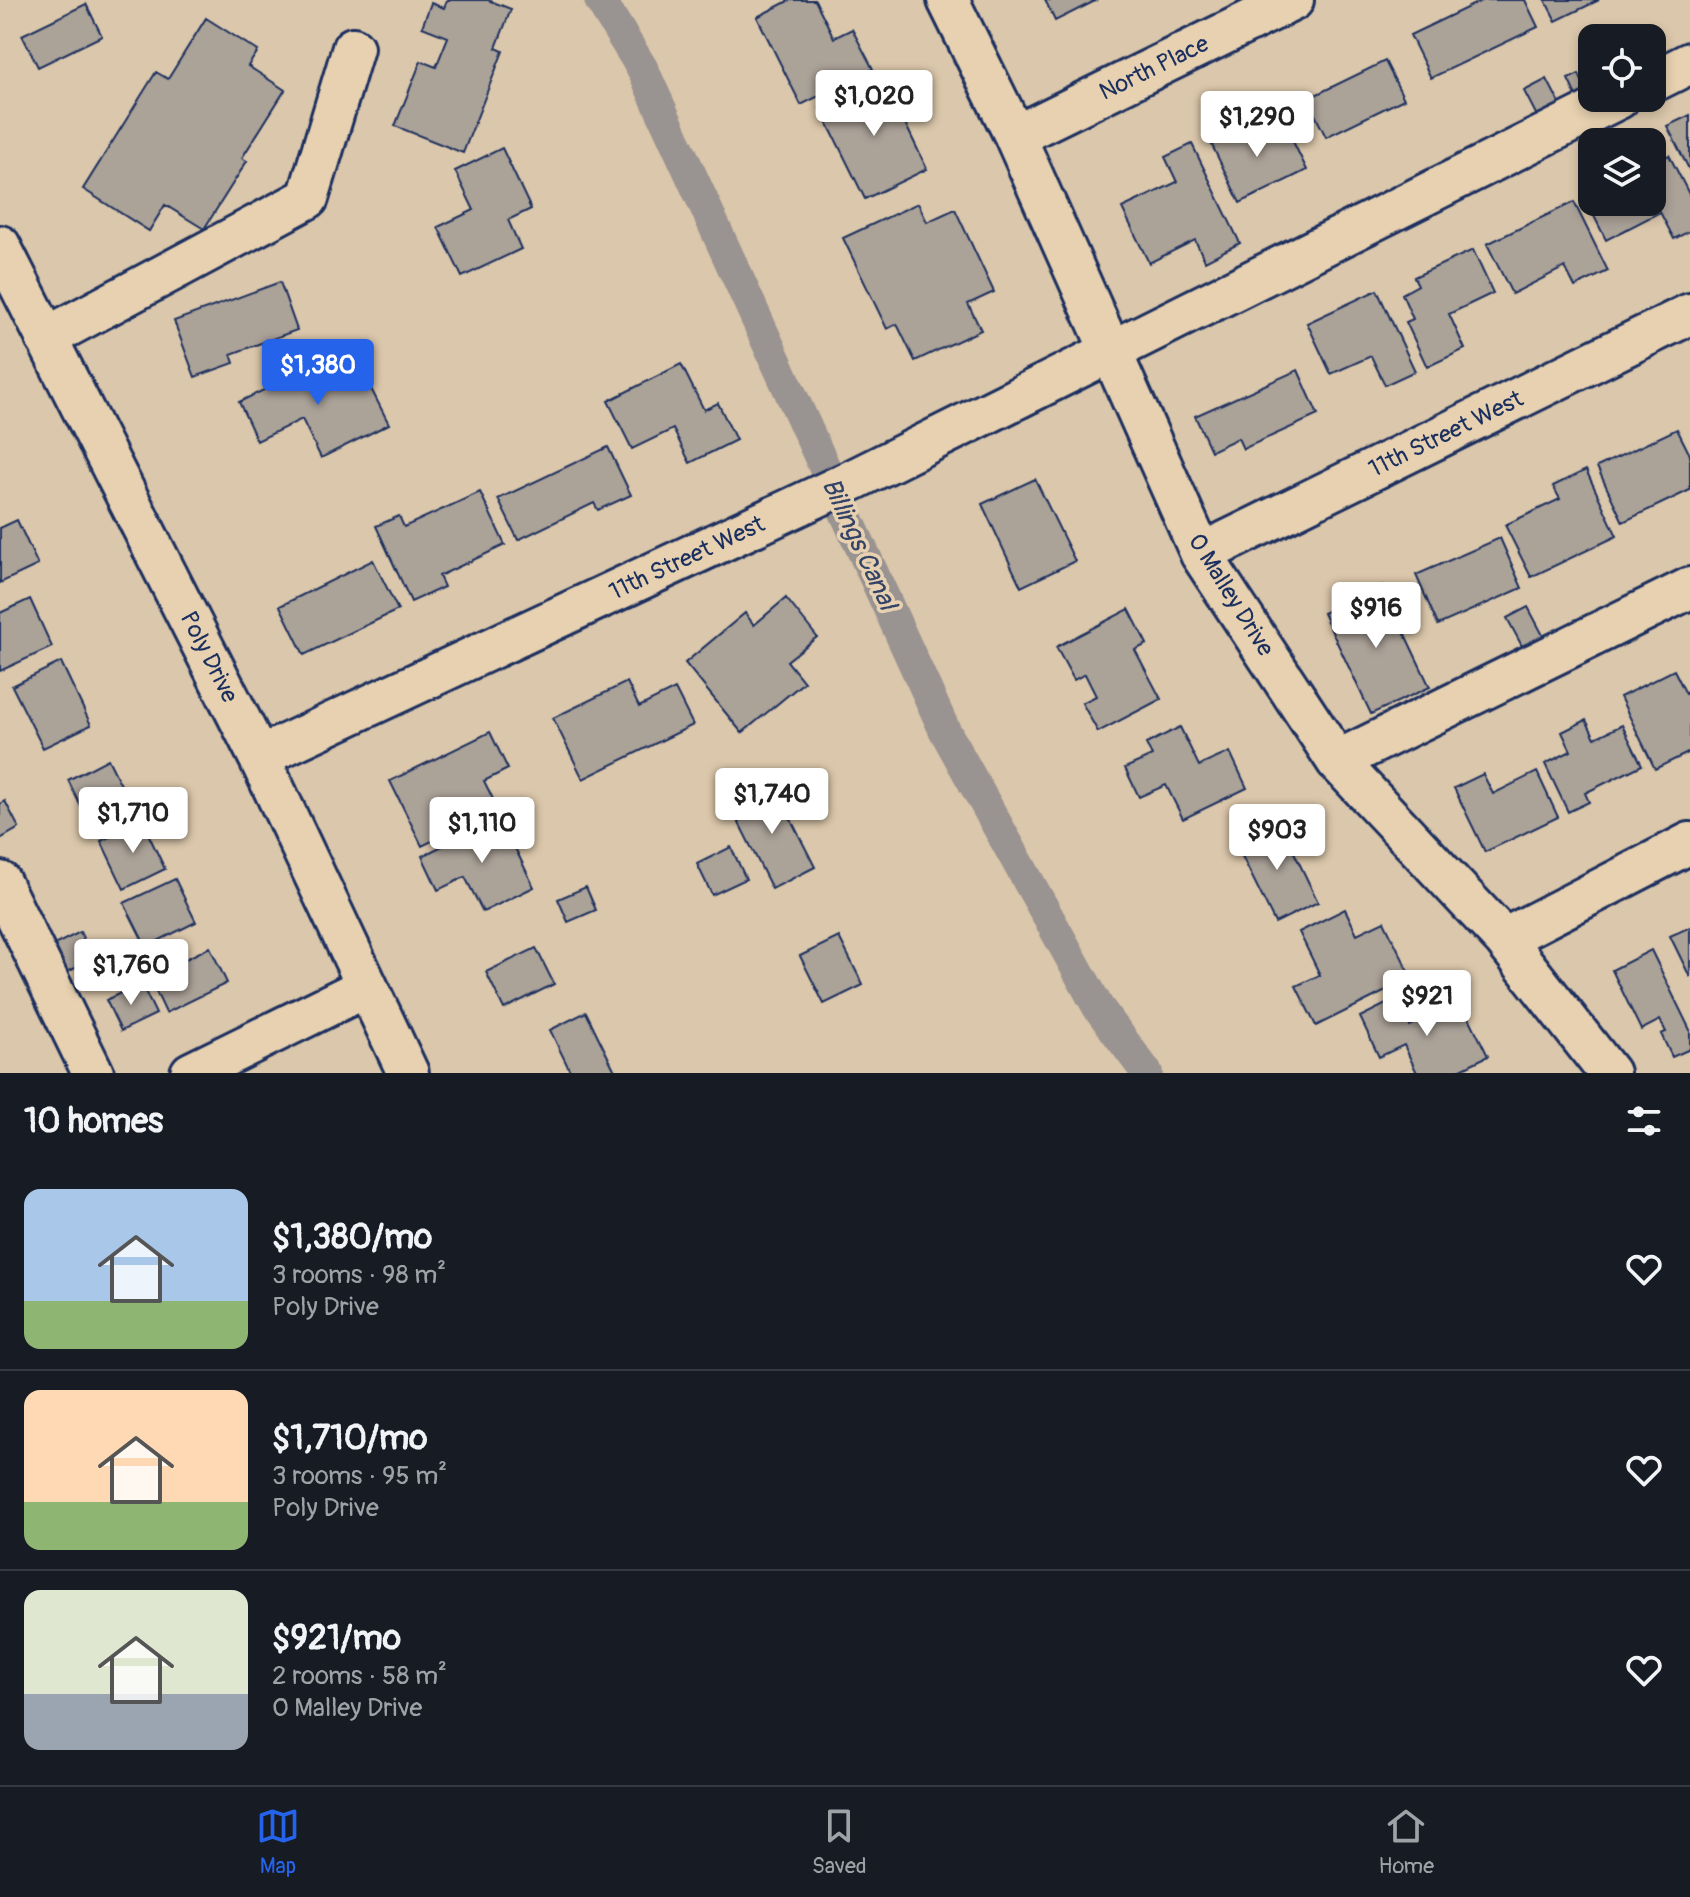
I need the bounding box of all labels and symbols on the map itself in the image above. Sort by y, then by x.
street label: North Place [1095,29,1214,107]
pin: $1,020 [809,70,939,138]
pin: $1,290 [1192,91,1322,159]
pin: $1,380 [253,339,383,407]
street label: 11th Street West [1364,384,1528,484]
water label: Billings Canal [815,473,905,617]
street label: 11th Street West [605,509,770,607]
street label: O Malley Drive [1182,528,1280,662]
pin: $916 [1329,582,1423,650]
street label: Poly Drive [174,607,244,708]
pin: $1,740 [707,768,837,836]
pin: $1,710 [68,787,198,855]
pin: $1,110 [417,797,547,865]
pin: $903 [1230,804,1324,872]
pin: $1,760 [66,939,196,1007]
pin: $921 [1380,970,1474,1038]

